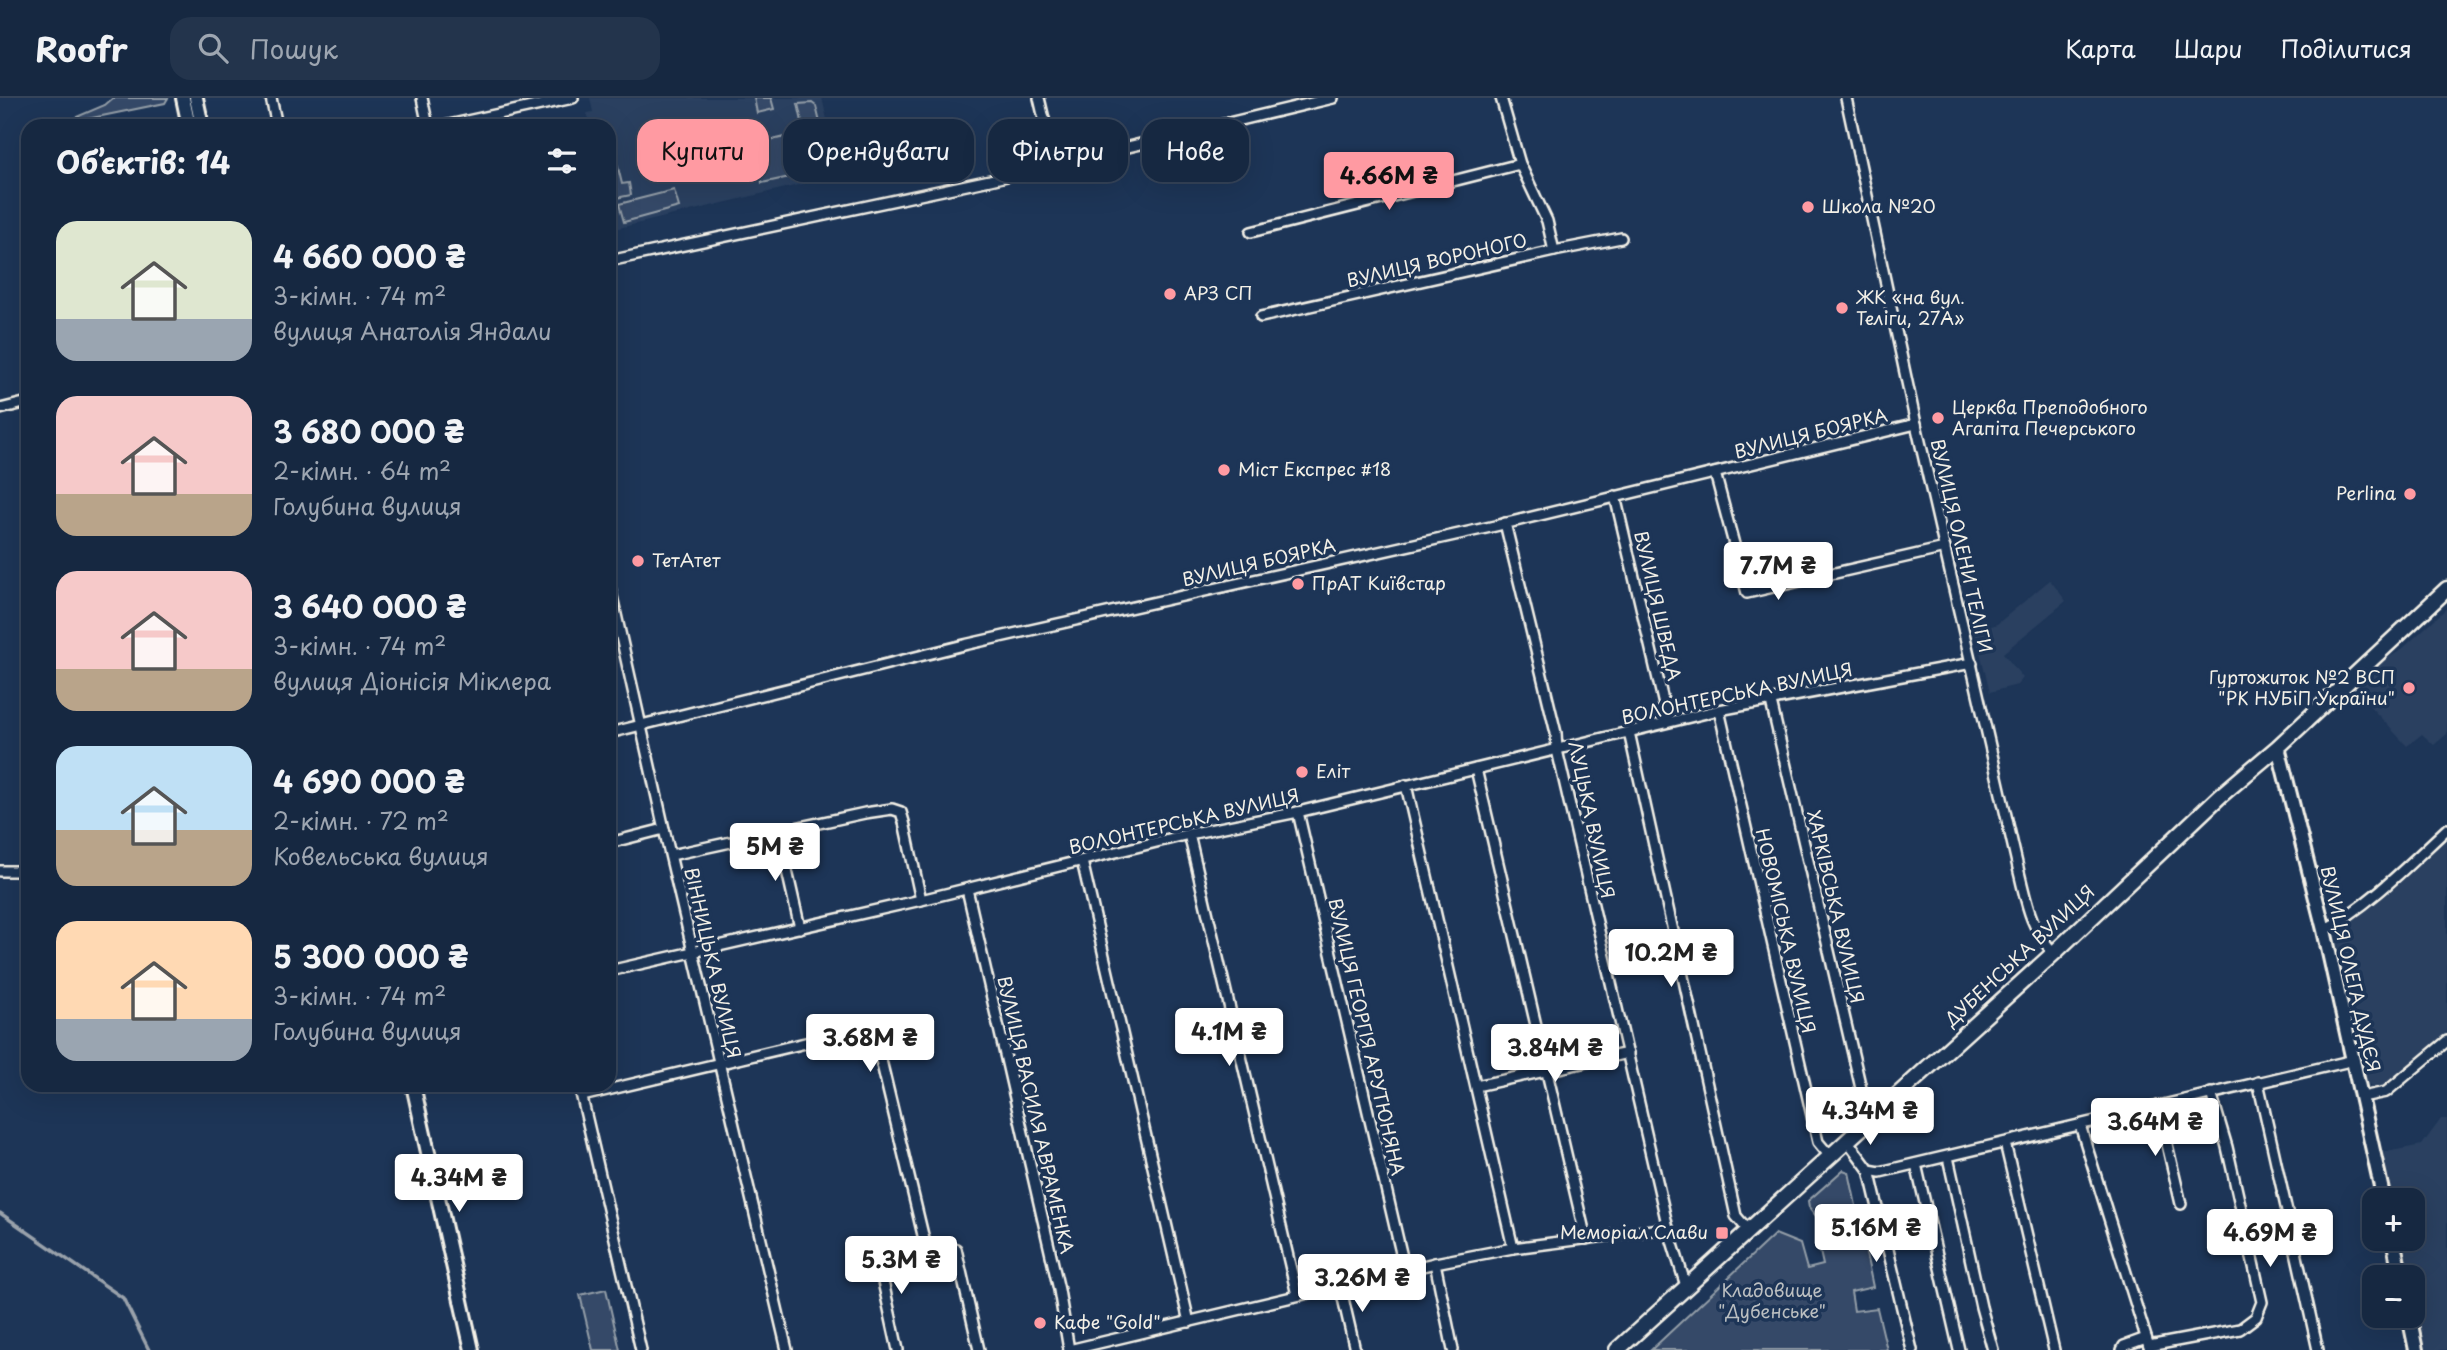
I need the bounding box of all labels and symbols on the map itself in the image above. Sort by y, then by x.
pin: 4.66M ₴ [1324,152,1454,212]
place label: Школа №20 [1822,192,1936,219]
marker: Школа №20 [1800,199,1816,215]
street label: ВУЛИЦЯ ВОРОНОГО [1344,226,1529,293]
place label: АРЗ СП [1184,279,1253,306]
place label: ЖК «на вул. Теліги, 27А» [1855,283,1965,331]
marker: АРЗ СП [1162,286,1178,302]
marker: ЖК «на вул. Теліги, 27А» [1834,300,1850,316]
place label: Церква Преподобного Агапіта Печерського [1952,393,2148,441]
street label: ВУЛИЦЯ БОЯРКА [1731,400,1890,465]
marker: Церква Преподобного Агапіта Печерського [1930,410,1946,426]
street label: ВУЛИЦЯ ОЛЕНИ ТЕЛІГИ [1925,436,2000,655]
place label: Міст Експрес #18 [1238,455,1391,482]
marker: Міст Експрес #18 [1216,462,1232,478]
place label: Perlina [2336,479,2397,506]
marker: Perlina [2402,486,2418,502]
street label: ВУЛИЦЯ ШВЕДА [1628,528,1689,684]
street label: ВУЛИЦЯ БОЯРКА [1179,531,1338,592]
pin: 7.7M ₴ [1721,542,1835,602]
place label: ТетАтет [652,546,721,573]
marker: ТетАтет [630,553,646,569]
place label: ПрАТ Київстар [1312,569,1446,596]
marker: ПрАТ Київстар [1290,576,1306,592]
street label: ВОЛОНТЕРСЬКА ВУЛИЦЯ [1619,655,1855,730]
place label: Гуртожиток №2 ВСП "РК НУБіП України" [2209,663,2395,711]
marker: Гуртожиток №2 ВСП "РК НУБіП України" [2401,680,2417,696]
street label: ЛУЦЬКА ВУЛИЦЯ [1563,738,1622,901]
place label: Еліт [1316,757,1350,784]
marker: Еліт [1294,764,1310,780]
street label: ВОЛОНТЕРСЬКА ВУЛИЦЯ [1066,781,1302,860]
street label: ХАРКІВСЬКА ВУЛИЦЯ [1801,808,1872,1006]
pin: 5M ₴ [734,824,816,883]
street label: НОВОМІСЬКА ВУЛИЦЯ [1750,826,1823,1036]
street label: ВУЛИЦЯ ОЛЕГА ДУДЄЯ [2315,863,2388,1074]
street label: ВІННИЦЬКА ВУЛИЦЯ [678,864,749,1061]
street label: ДУБЕНСЬКА ВУЛИЦЯ [1937,878,2100,1033]
street label: ВУЛИЦЯ ГЕОРГІЯ АРУТЮНЯНА [1322,895,1413,1178]
pin: 10.2M ₴ [1606,930,1736,989]
street label: ВУЛИЦЯ ВАСИЛЯ АВРАМЕНКА [991,973,1082,1257]
pin: 4.1M ₴ [1172,1009,1286,1068]
pin: 3.68M ₴ [805,1014,935,1074]
pin: 3.84M ₴ [1490,1024,1620,1084]
pin: 4.34M ₴ [1805,1088,1935,1147]
pin: 3.64M ₴ [2090,1098,2220,1158]
pin: 4.34M ₴ [394,1154,524,1214]
pin: 5.16M ₴ [1811,1204,1941,1264]
pin: 4.69M ₴ [2205,1210,2335,1269]
place label: Меморіал Слави [1560,1218,1708,1245]
marker: Меморіал Слави [1714,1225,1730,1241]
pin: 5.3M ₴ [844,1236,958,1296]
pin: 3.26M ₴ [1297,1254,1427,1314]
park label: Кладовище "Дубенське" [1718,1276,1826,1324]
place label: Кафе "Gold" [1054,1308,1161,1335]
marker: Кафе "Gold" [1032,1315,1048,1331]

